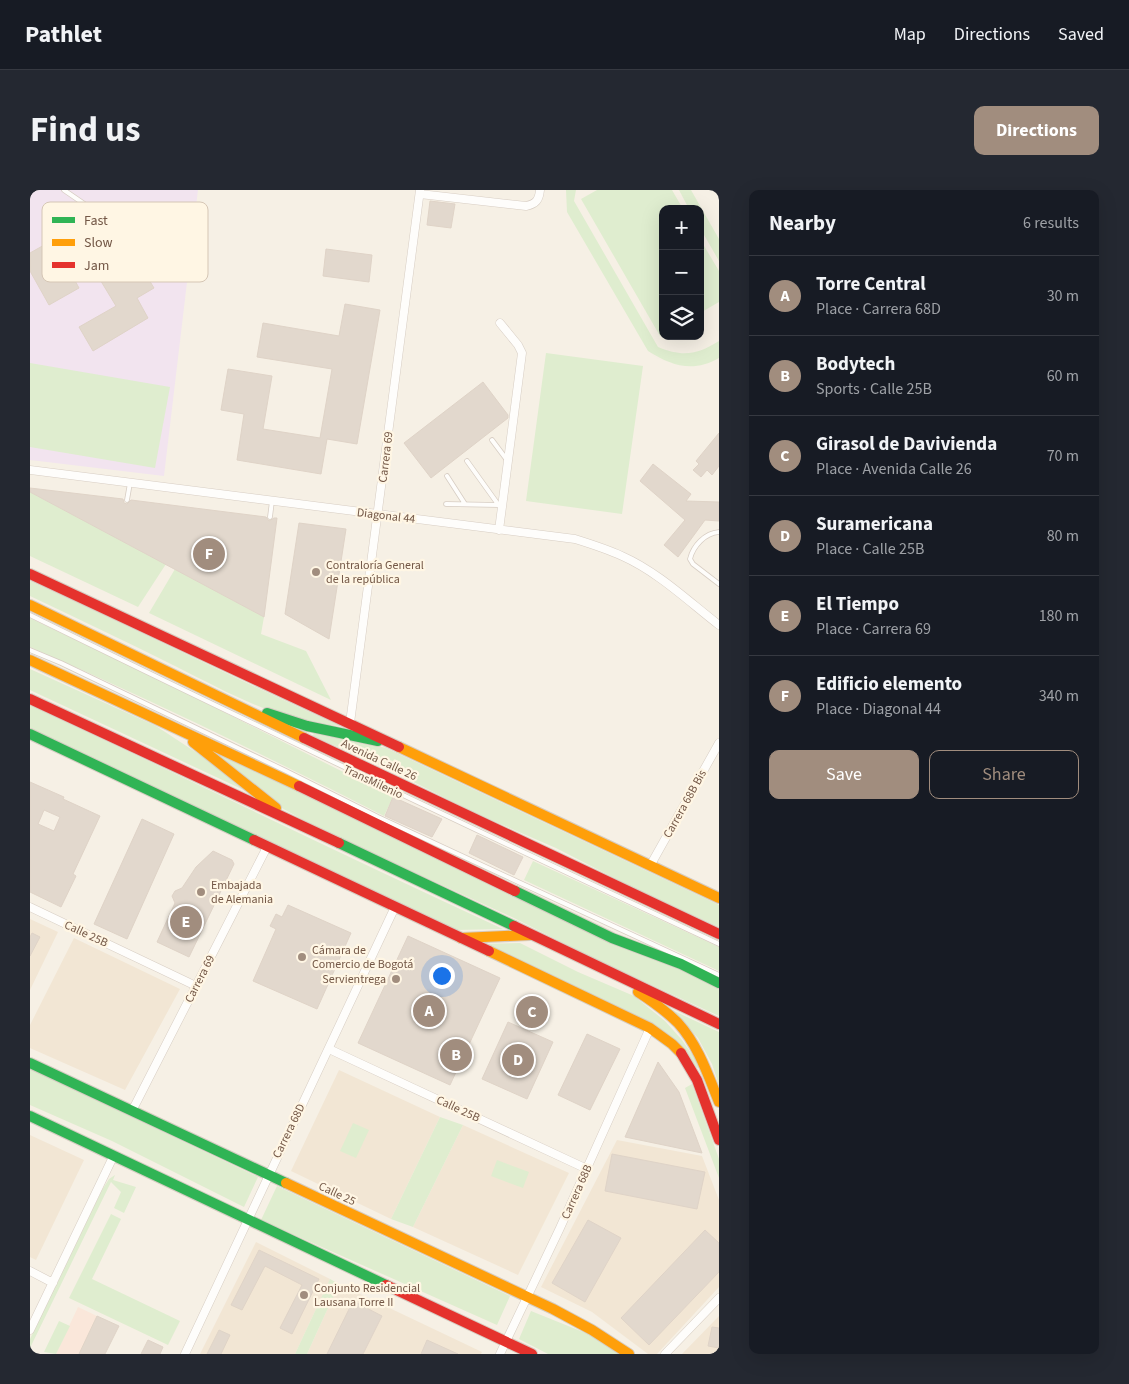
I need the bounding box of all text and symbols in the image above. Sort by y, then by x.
text: Pathlet [25,17,102,52]
text: Map [894,22,926,47]
text: Directions [954,22,1030,47]
text: Saved [1058,22,1104,47]
text: Find us [30,105,140,155]
button: Directions [974,106,1099,155]
legend [42,202,208,282]
map controls [659,205,704,340]
button: + [659,205,704,250]
text: Nearby [769,208,836,238]
text: Fast [84,211,108,231]
text: 6 results [1023,212,1079,234]
text: Slow [84,233,113,253]
button: − [659,250,704,295]
text: Jam [84,256,109,276]
text: Torre Central [816,271,926,298]
text: A [780,285,790,307]
text: 30 m [1047,285,1079,307]
button: layers [659,295,704,340]
text: Place · Carrera 68D [816,298,941,320]
text: Bodytech [816,351,895,378]
text: B [780,365,790,387]
text: 60 m [1047,365,1079,387]
text: Sports · Calle 25B [816,378,932,400]
street label: Carrera 69 [374,430,398,484]
text: Girasol de Davivienda [816,431,997,458]
text: C [780,445,790,467]
text: 70 m [1047,445,1079,467]
text: Place · Avenida Calle 26 [816,458,972,480]
street label: Diagonal 44 [356,504,416,528]
text: Suramericana [816,511,933,538]
text: D [780,525,790,547]
text: 80 m [1047,525,1079,547]
pin: F [193,535,225,573]
text: Place · Calle 25B [816,538,924,560]
place label: Contraloría General de la república [326,557,424,588]
marker: Contraloría General de la república [310,566,322,578]
text: El Tiempo [816,591,899,618]
text: E [781,605,789,627]
text: 180 m [1039,605,1079,627]
text: Place · Carrera 69 [816,618,931,640]
text: Edificio elemento [816,671,962,698]
text: F [781,685,789,707]
text: 340 m [1039,685,1079,707]
text: Place · Diagonal 44 [816,698,941,720]
street label: Avenida Calle 26 [338,735,420,785]
button: Save [769,750,919,799]
button: Share [929,750,1079,799]
street label: TransMilenio [340,761,406,803]
street label: Carrera 68B Bis [659,767,711,841]
place label: Embajada de Alemania [211,877,273,908]
marker: Embajada de Alemania [195,886,207,898]
pin: E [170,903,202,941]
street label: Calle 25B [61,917,111,951]
place label: Cámara de Comercio de Bogotá [312,942,413,973]
marker: Cámara de Comercio de Bogotá [296,951,308,963]
street label: Carrera 69 [181,952,219,1006]
your location [429,963,455,989]
place label: Servientrega [322,971,386,988]
marker: Servientrega [390,973,402,985]
pin: A [413,992,445,1030]
pin: C [516,993,548,1031]
pin: B [440,1036,472,1074]
pin: D [502,1041,534,1079]
street label: Calle 25B [433,1092,483,1126]
street label: Carrera 68D [268,1101,310,1161]
street label: Carrera 68B [557,1162,597,1222]
street label: Calle 25 [316,1178,358,1210]
place label: Conjunto Residencial Lausana Torre II [314,1280,420,1311]
marker: Conjunto Residencial Lausana Torre II [298,1289,310,1301]

